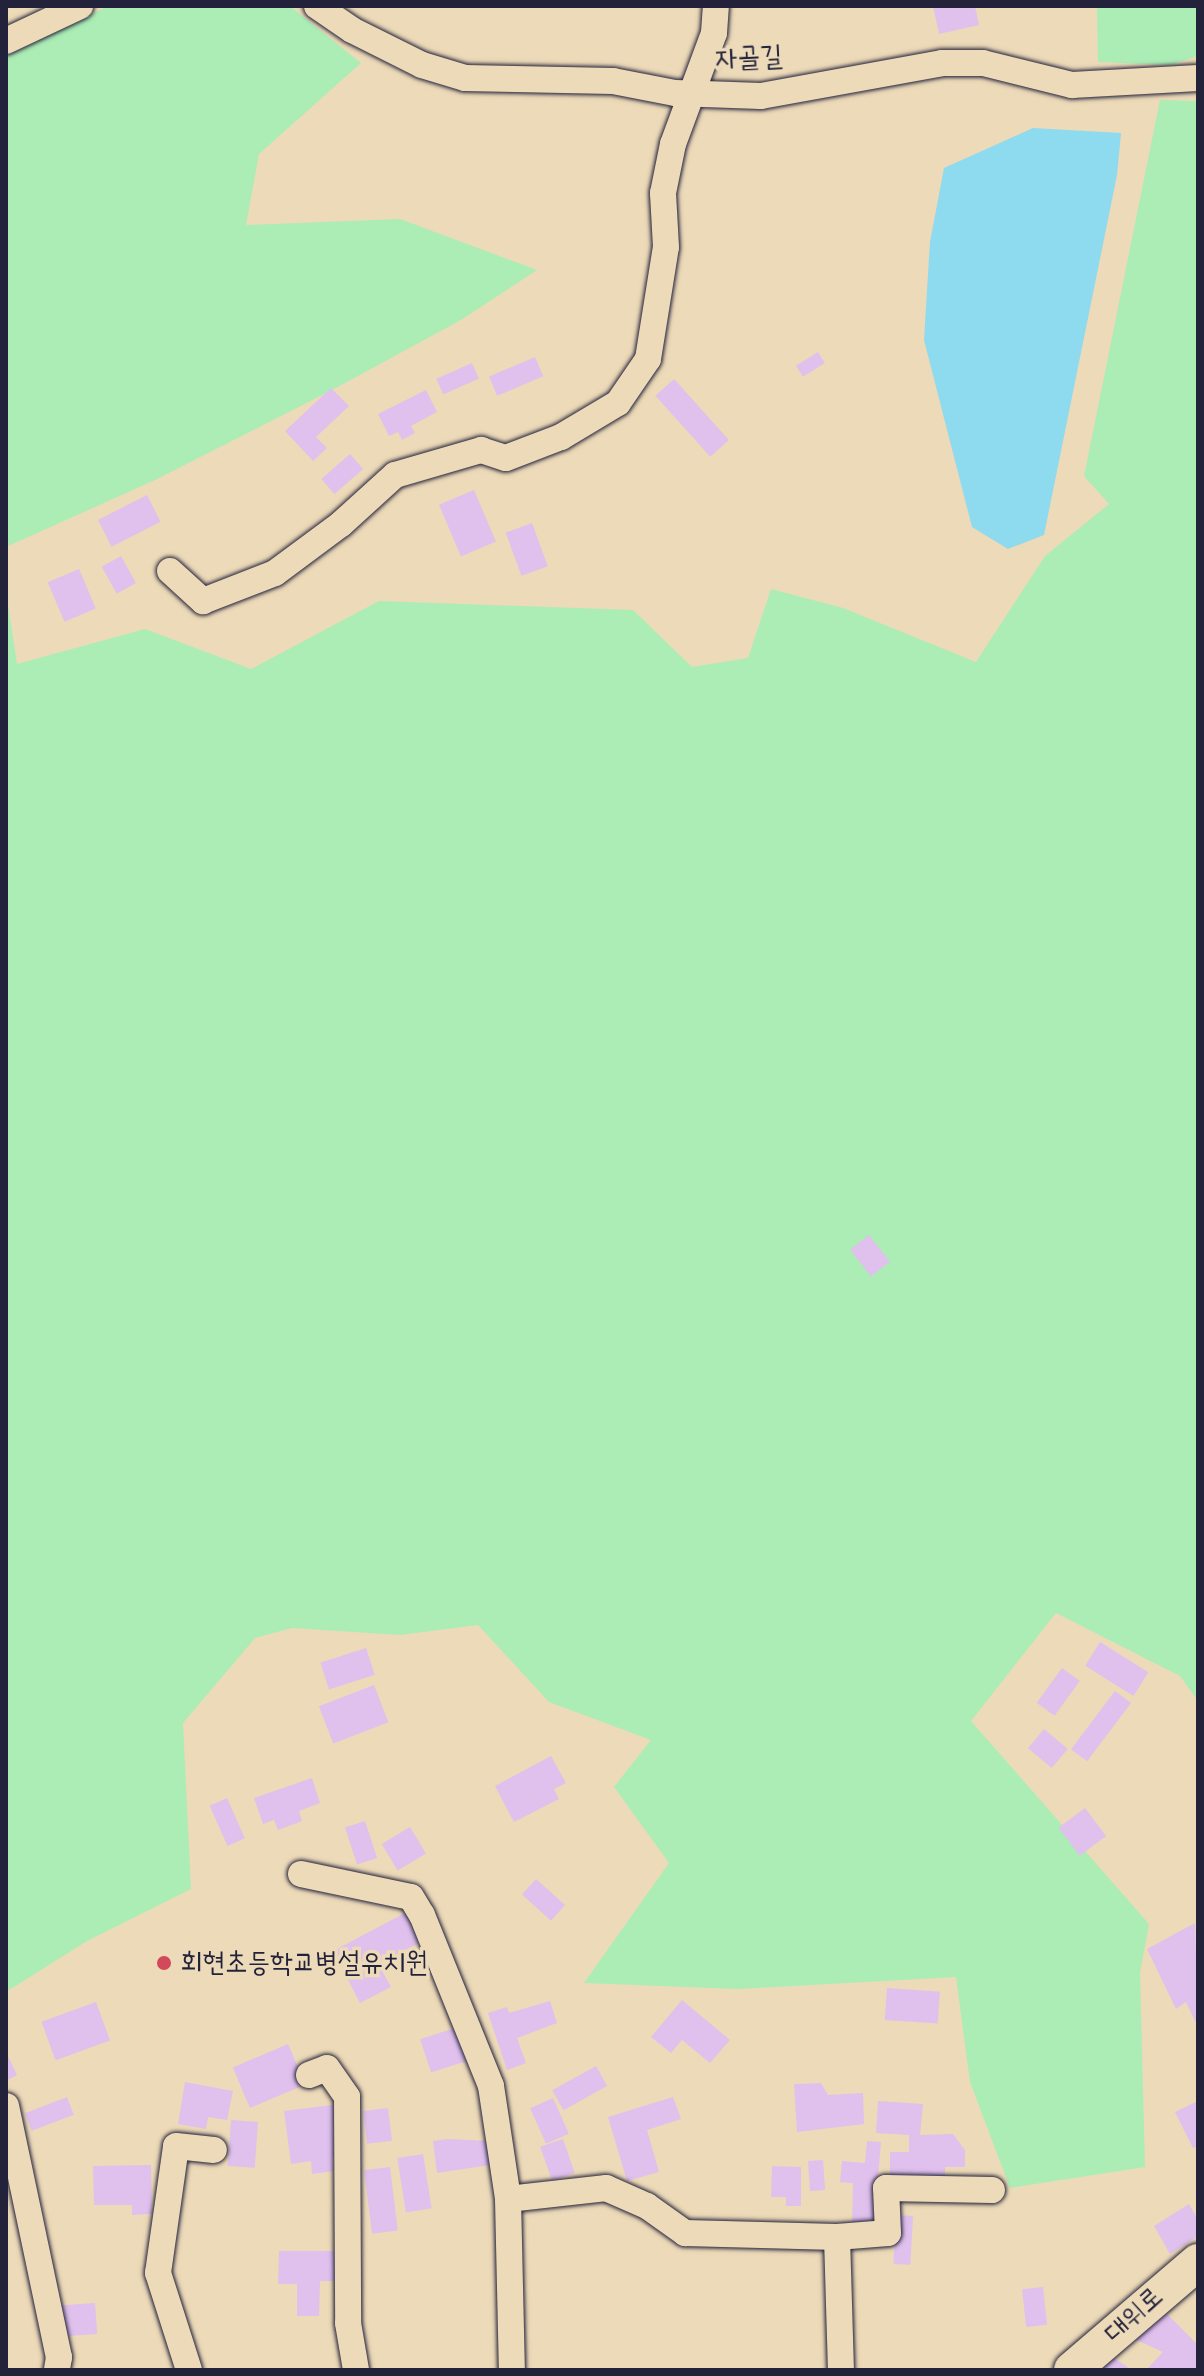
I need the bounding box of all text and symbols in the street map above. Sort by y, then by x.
street label: 자골길 [714,39,784,77]
place label: 회현초등학교병설유치원 [180,1946,428,1980]
marker: 회현초등학교병설유치원 [155,1954,173,1972]
street label: 대위로 [1098,2280,1170,2350]

